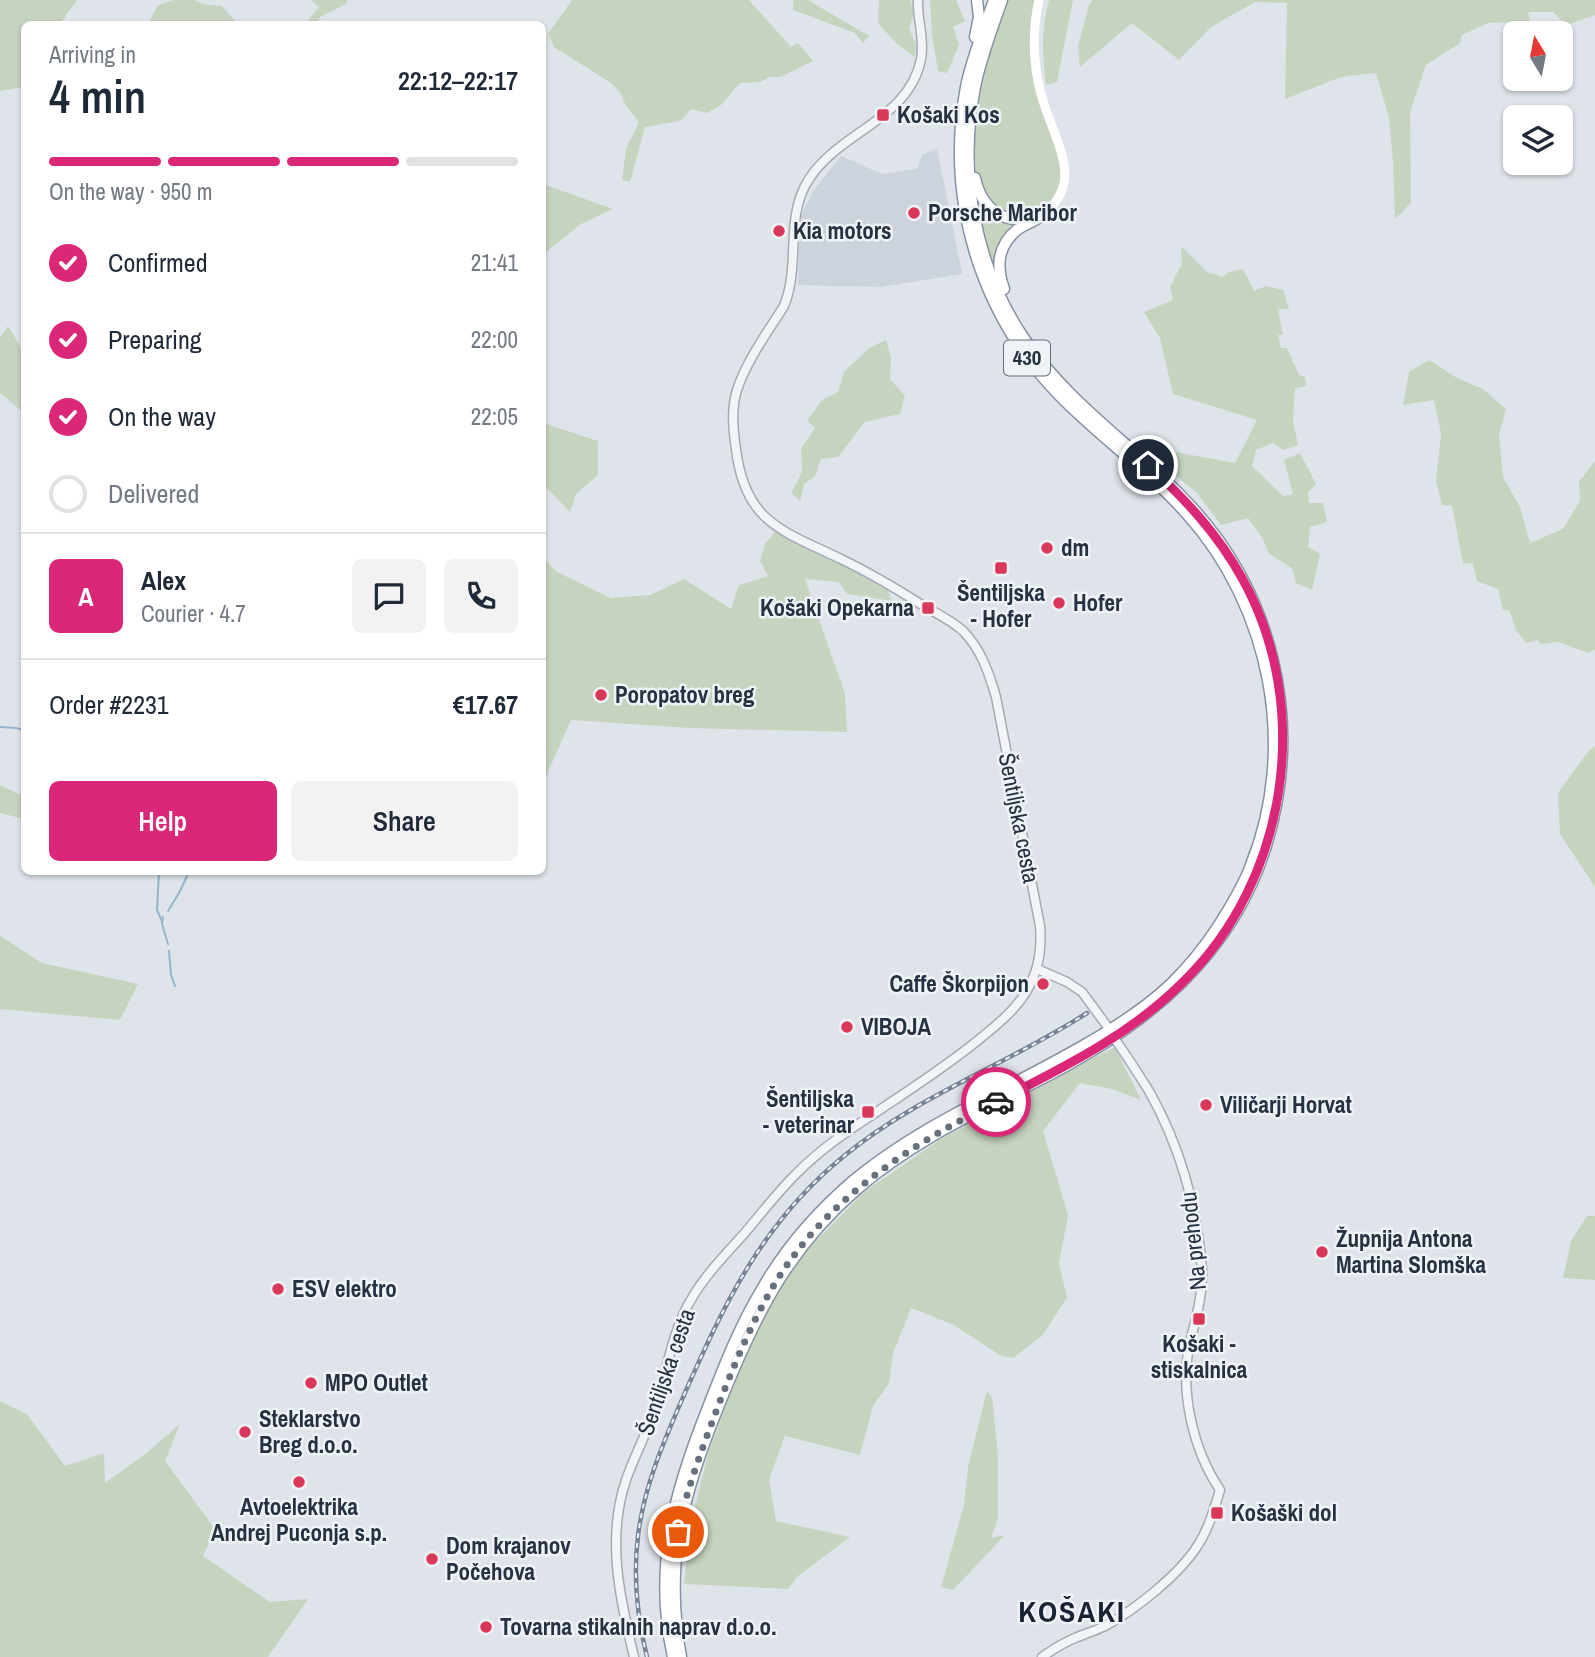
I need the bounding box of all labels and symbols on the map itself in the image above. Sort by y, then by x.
north arrow [1503,21,1573,91]
place label: Košaki Kos [897,99,1000,130]
marker: Košaki Kos [875,107,891,123]
place label: Porsche Maribor [928,197,1077,228]
marker: Porsche Maribor [906,205,922,221]
place label: Kia motors [793,215,892,246]
marker: Kia motors [771,223,787,239]
road number: 430 [1004,340,1050,376]
pin [1118,435,1178,495]
place label: dm [1061,532,1089,563]
marker: dm [1039,540,1055,556]
marker: Šentiljska - Hofer [993,560,1009,576]
place label: Šentiljska - Hofer [957,577,1046,634]
place label: Hofer [1073,587,1123,618]
place label: Košaki Opekarna [760,592,915,623]
marker: Hofer [1051,595,1067,611]
marker: Košaki Opekarna [920,600,936,616]
place label: Poropatov breg [615,679,755,710]
marker: Poropatov breg [593,687,609,703]
street label: Šentiljska cesta [992,750,1047,886]
place label: Caffe Škorpijon [890,968,1029,999]
marker: Caffe Škorpijon [1035,976,1051,992]
place label: VIBOJA [861,1011,932,1042]
marker: VIBOJA [839,1019,855,1035]
courier [961,1067,1031,1137]
place label: Šentiljska - veterinar [763,1083,855,1140]
place label: Viličarji Horvat [1220,1089,1352,1120]
marker: Viličarji Horvat [1198,1097,1214,1113]
marker: Šentiljska - veterinar [860,1104,876,1120]
street label: Na prehodu [1172,1190,1213,1292]
place label: Župnija Antona Martina Slomška [1336,1223,1486,1280]
marker: Župnija Antona Martina Slomška [1314,1244,1330,1260]
place label: ESV elektro [292,1273,397,1304]
marker: ESV elektro [270,1281,286,1297]
street label: Šentiljska cesta [629,1304,702,1439]
marker: Košaki - stiskalnica [1191,1311,1207,1327]
place label: Košaki - stiskalnica [1151,1328,1248,1385]
place label: MPO Outlet [325,1367,428,1398]
marker: MPO Outlet [303,1375,319,1391]
place label: Steklarstvo Breg d.o.o. [259,1403,361,1460]
marker: Steklarstvo Breg d.o.o. [237,1424,253,1440]
marker: Avtoelektrika Andrej Puconja s.p. [291,1474,307,1490]
place label: Avtoelektrika Andrej Puconja s.p. [211,1491,387,1548]
place label: Košaški dol [1231,1497,1337,1528]
pin [648,1502,708,1562]
marker: Košaški dol [1209,1505,1225,1521]
place label: Dom krajanov Počehova [446,1530,571,1587]
marker: Dom krajanov Počehova [424,1551,440,1567]
district label: KOŠAKI [1018,1591,1126,1631]
place label: Tovarna stikalnih naprav d.o.o. [500,1611,776,1642]
marker: Tovarna stikalnih naprav d.o.o. [478,1619,494,1635]

